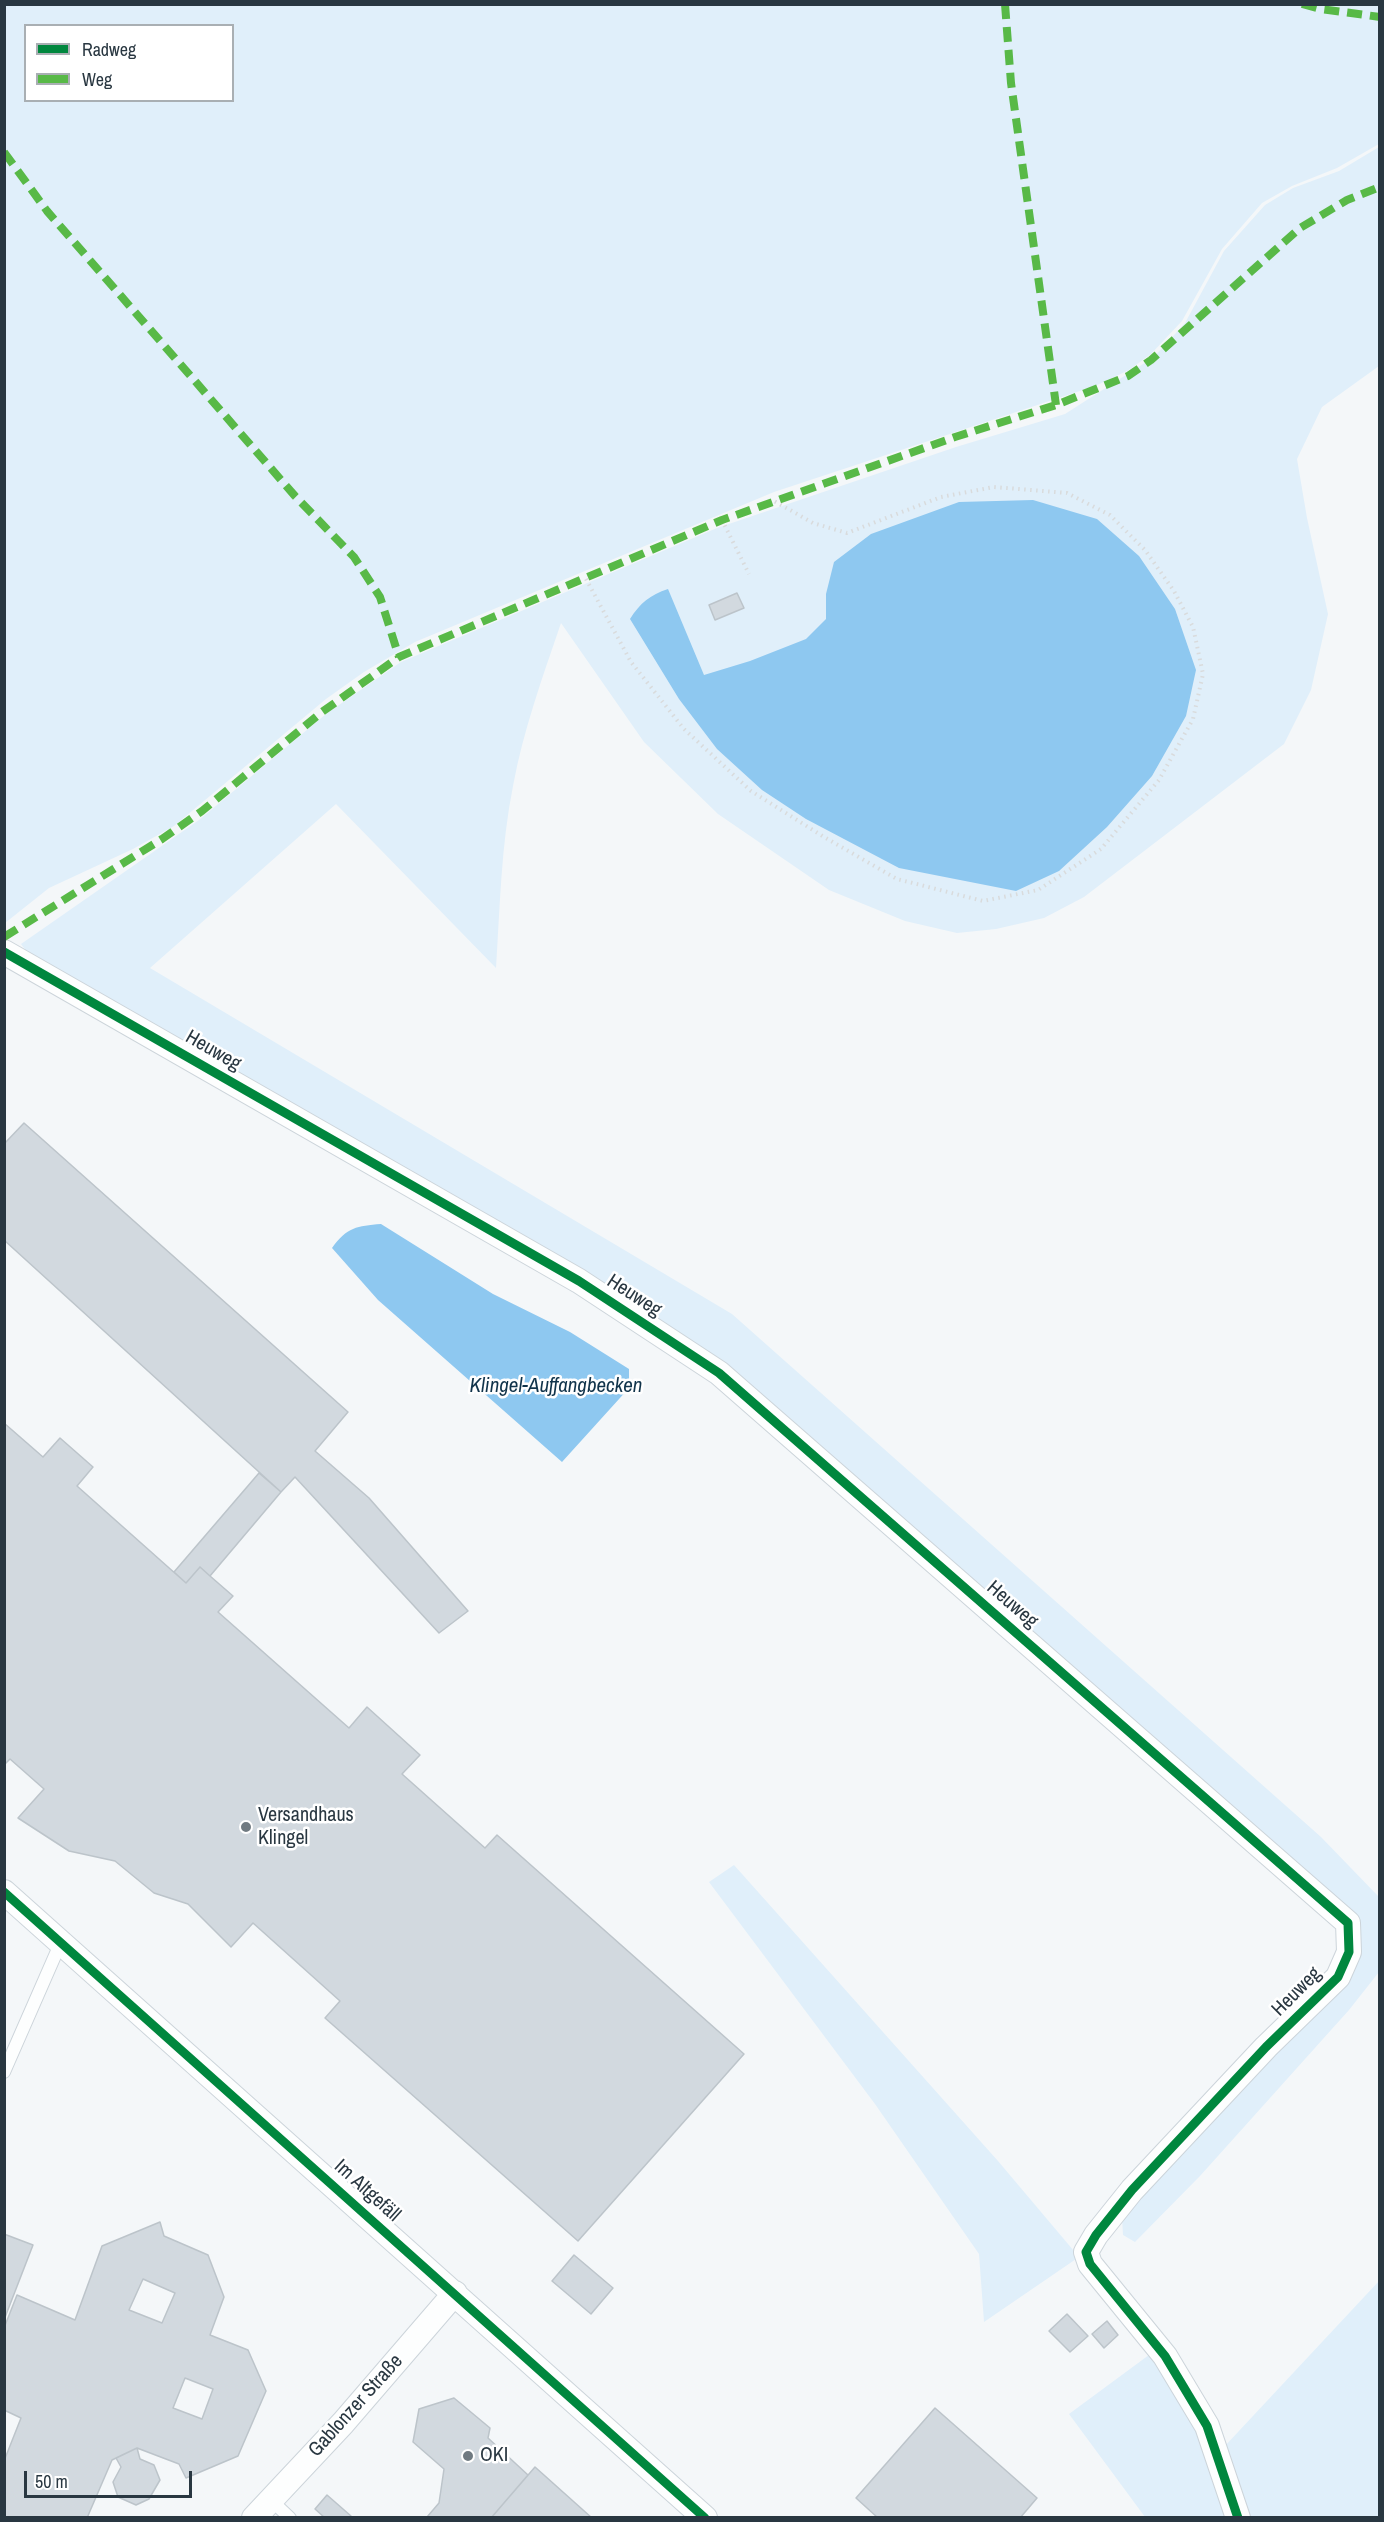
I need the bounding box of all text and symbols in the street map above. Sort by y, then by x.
legend [24,24,234,102]
text: Radweg [82,37,136,62]
text: Weg [82,67,112,92]
street label: Heuweg [181,1026,245,1076]
street label: Heuweg [602,1270,666,1322]
water label: Klingel-Auffangbecken [470,1373,642,1399]
street label: Heuweg [981,1576,1043,1634]
place label: Versandhaus Klingel [258,1804,354,1851]
marker: Versandhaus Klingel [239,1820,253,1834]
street label: Heuweg [1267,1962,1327,2022]
street label: Im Altgefäll [329,2155,405,2227]
street label: Gablonzer Straße [304,2350,408,2462]
place label: OKI [480,2444,508,2468]
marker: OKI [461,2449,475,2463]
scale bar [27,2459,195,2497]
text: 50 m [35,2469,68,2494]

